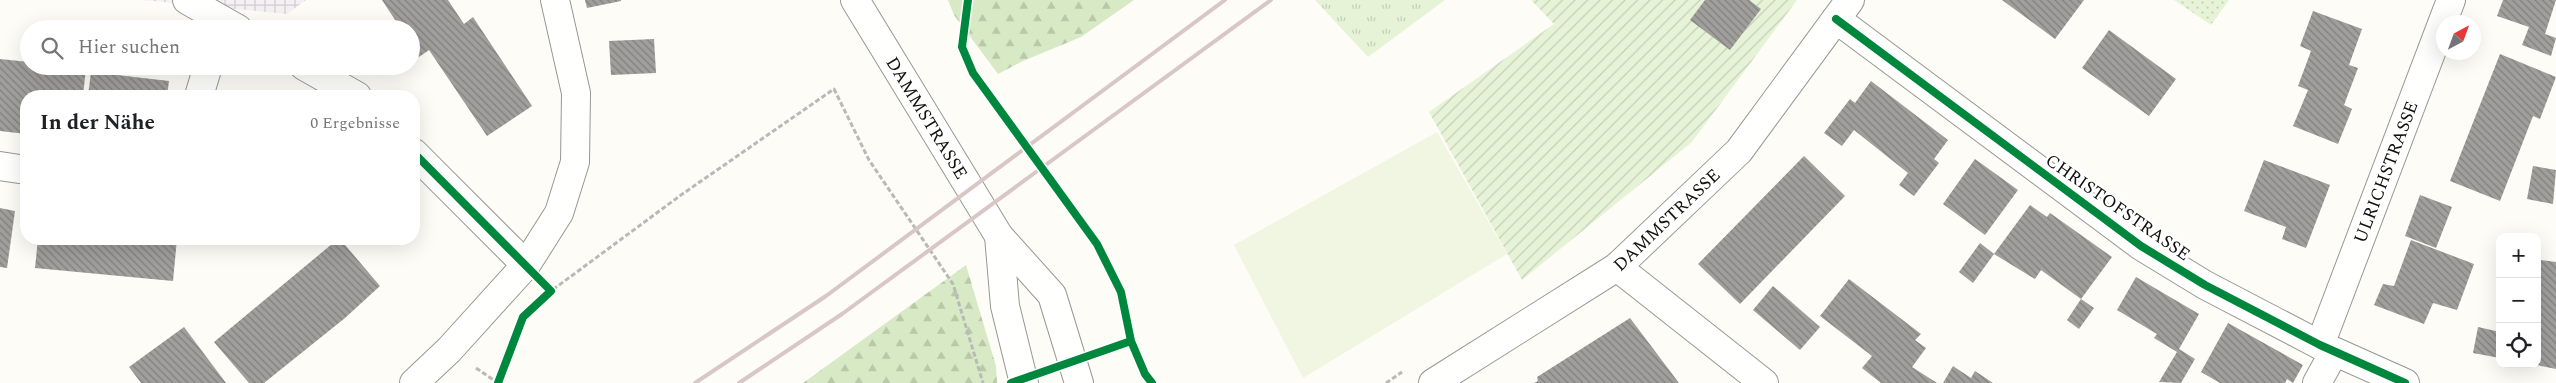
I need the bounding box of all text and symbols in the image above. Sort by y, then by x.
north arrow [2436,15,2481,60]
search box [20,20,420,75]
text: Hier suchen [78,33,180,62]
icon: search [38,34,66,62]
street label: DAMMSTRASSE [879,52,974,185]
street label: ULRICHSTRASSE [2347,97,2425,247]
text: In der Nähe [40,107,155,139]
text: 0 Ergebnisse [310,111,400,135]
street label: CHRISTOFSTRASSE [2040,147,2196,268]
street label: DAMMSTRASSE [1607,162,1727,278]
map controls [2496,233,2541,368]
button: + [2496,233,2541,278]
button: − [2496,278,2541,323]
button: locate [2496,323,2541,368]

